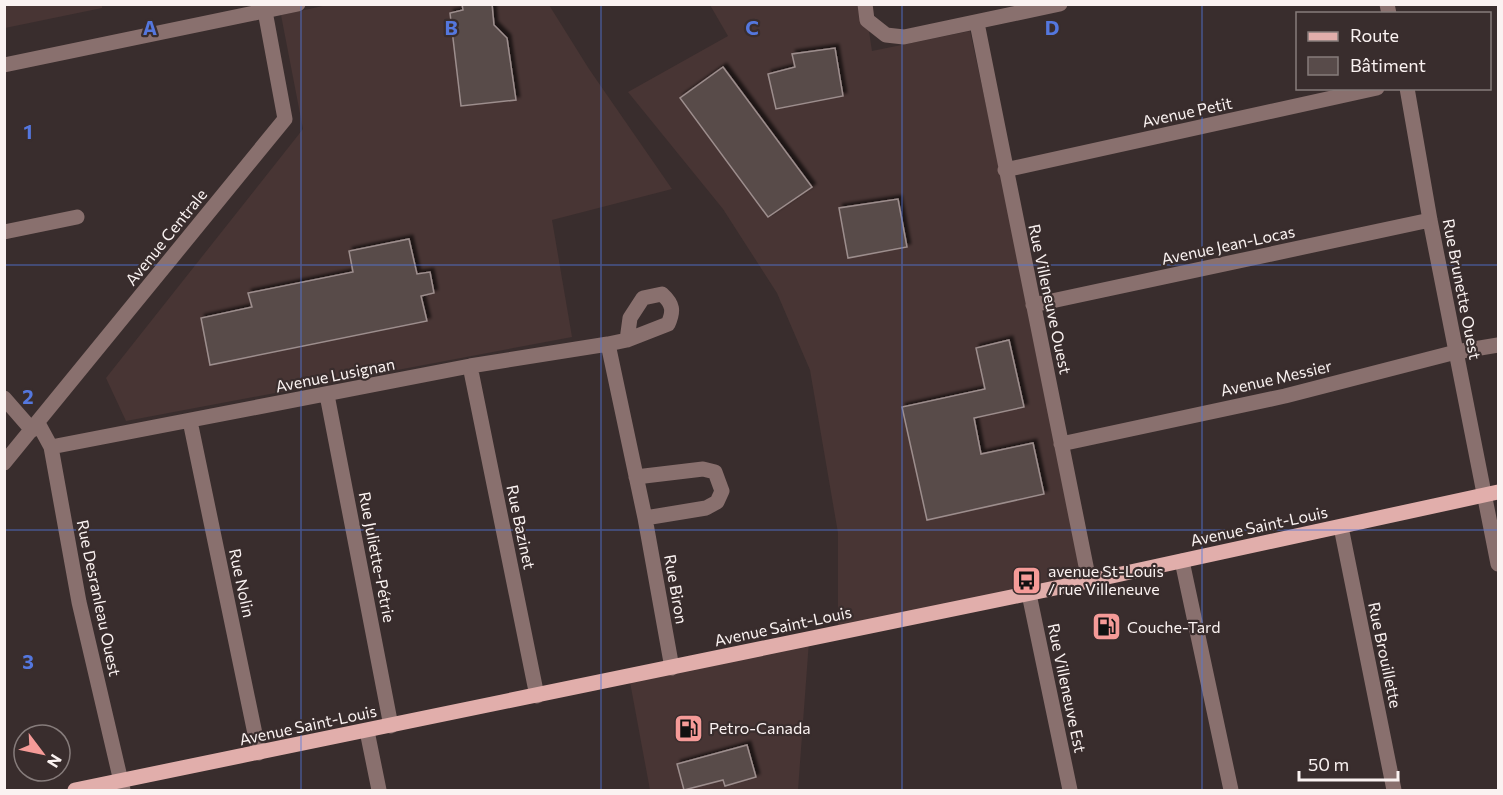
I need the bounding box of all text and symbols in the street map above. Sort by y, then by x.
legend [1296,12,1491,90]
text: A [143,15,157,39]
text: B [444,15,458,39]
text: C [745,15,759,39]
text: D [1045,15,1059,39]
text: Route [1350,24,1399,46]
text: Bâtiment [1350,54,1426,76]
street label: Avenue Petit [1140,93,1234,130]
text: 1 [23,119,33,143]
street label: Avenue Centrale [121,185,210,289]
street label: Rue Brunette Ouest [1440,217,1486,361]
street label: Avenue Jean-Locas [1159,221,1296,268]
street label: Rue Villeneuve Ouest [1025,222,1076,376]
street label: Avenue Lusignan [274,354,396,395]
street label: Avenue Messier [1218,355,1334,400]
text: 2 [22,384,34,408]
street label: Rue Bazinet [503,483,540,571]
street label: Rue Juliette-Pétrie [355,490,400,624]
street label: Avenue Saint-Louis [1189,502,1329,549]
street label: Rue Desranleau Ouest [74,518,125,678]
street label: Rue Nolin [226,547,259,619]
street label: Rue Biron [661,553,692,625]
place label: avenue St-Louis / rue Villeneuve [1048,561,1164,598]
bus stop icon: avenue St-Louis / rue Villeneuve [1011,564,1043,596]
street label: Rue Brouillette [1365,600,1406,710]
street label: Avenue Saint-Louis [713,602,853,649]
fuel station icon: Couche-Tard [1090,611,1122,643]
place label: Couche-Tard [1127,617,1220,636]
street label: Rue Villeneuve Est [1044,621,1091,755]
text: 3 [22,649,34,673]
street label: Avenue Saint-Louis [238,701,378,748]
fuel station icon: Petro-Canada [672,712,704,744]
place label: Petro-Canada [709,718,811,737]
north arrow [12,723,72,783]
scale bar [1299,744,1398,782]
text: N [44,751,66,771]
text: 50 m [1308,753,1349,775]

